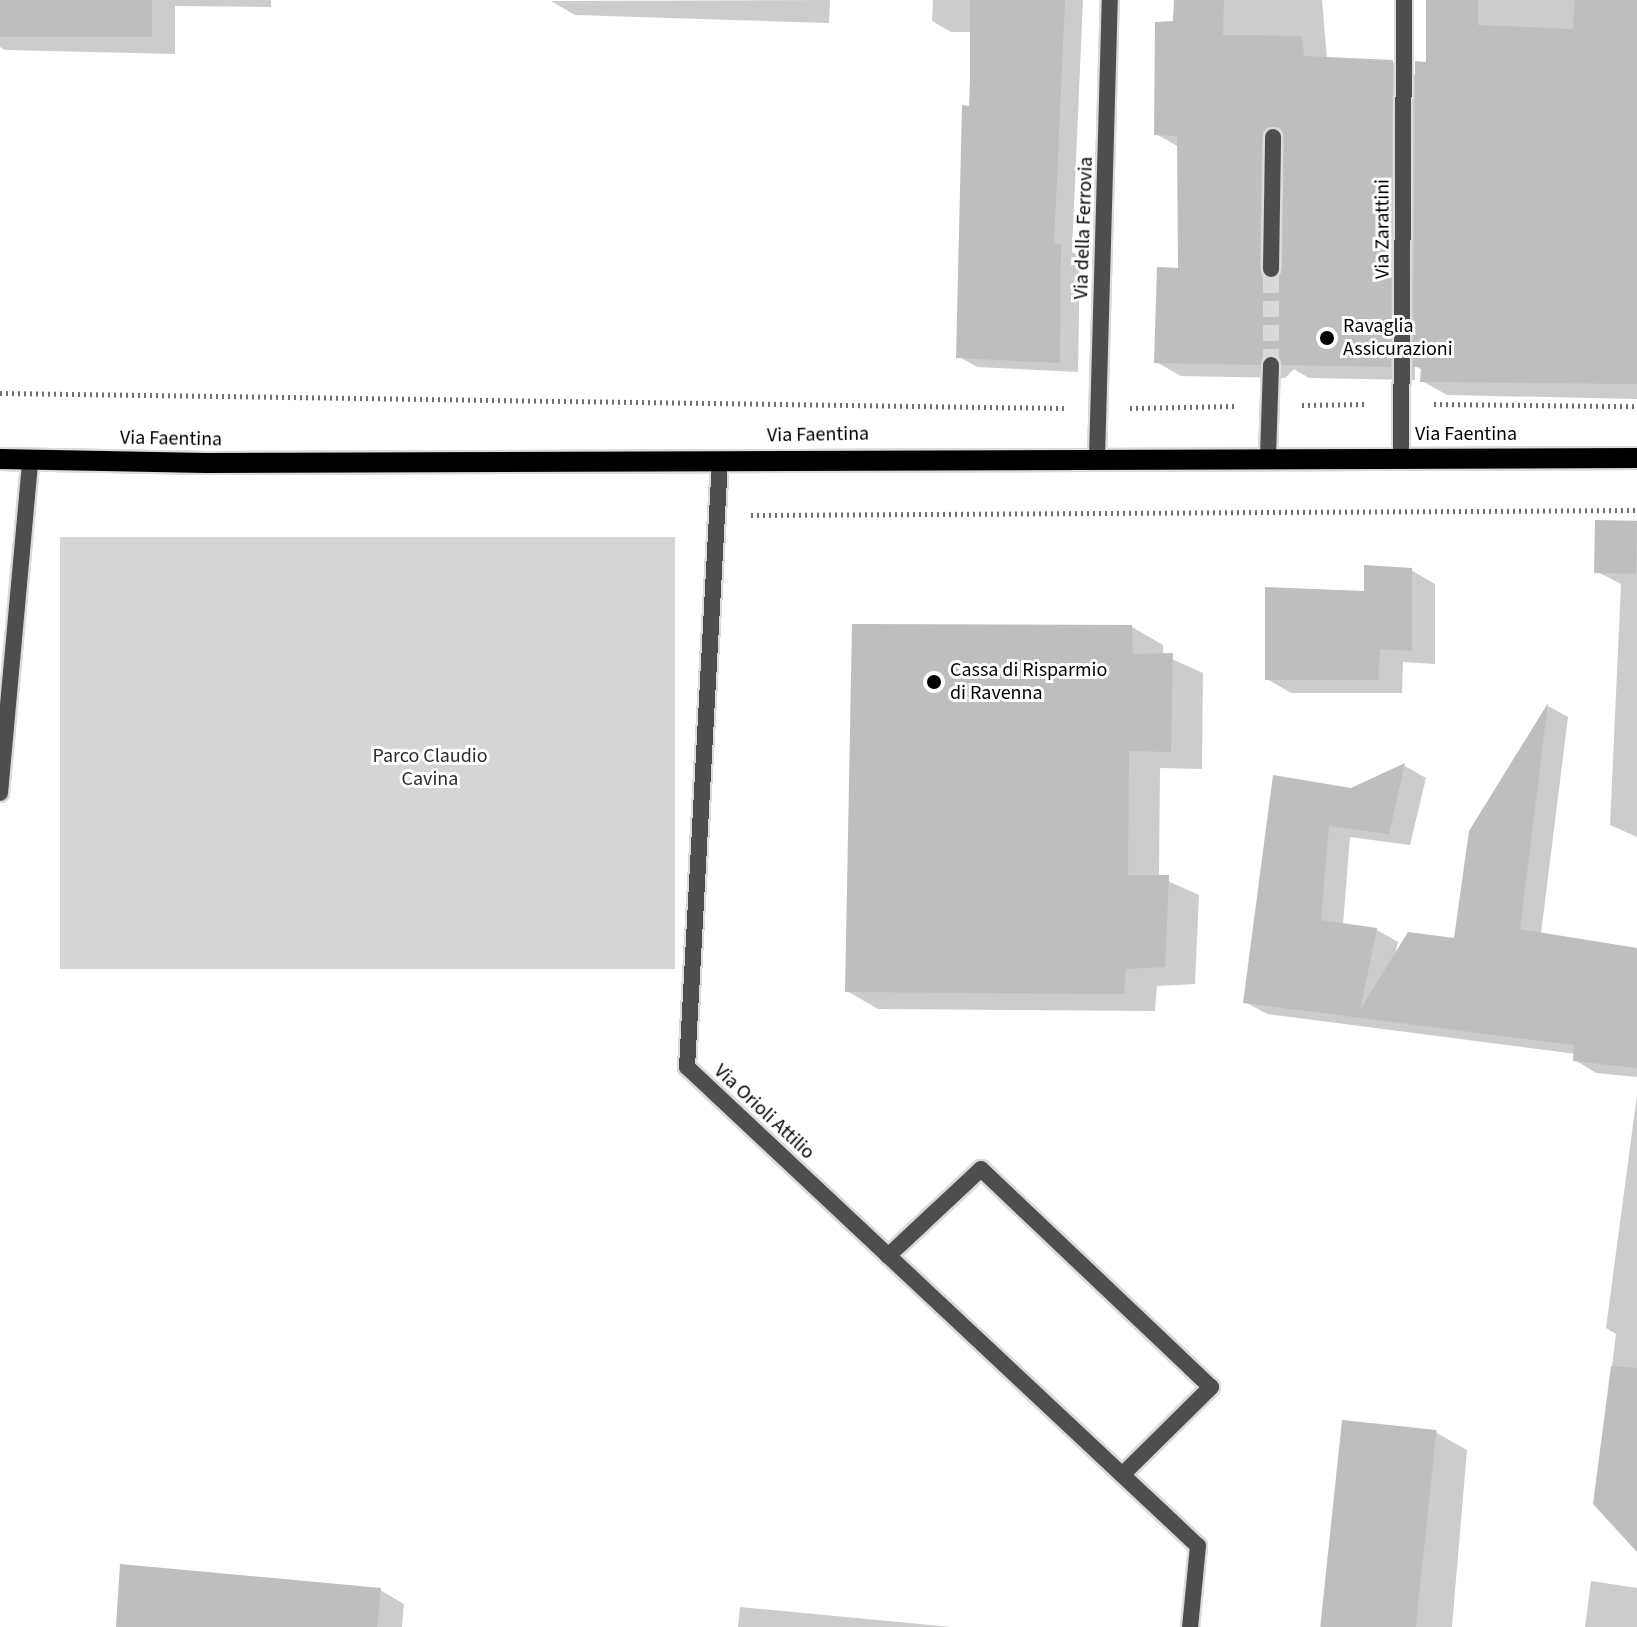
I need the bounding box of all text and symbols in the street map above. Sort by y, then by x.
street label: Via della Ferrovia [1070,156,1098,300]
street label: Via Zarattini [1371,179,1395,279]
place label: Ravaglia Assicurazioni [1343,314,1453,361]
marker: Ravaglia Assicurazioni [1318,329,1336,347]
street label: Via Faentina [767,422,869,448]
street label: Via Faentina [1415,422,1517,446]
street label: Via Faentina [120,426,222,452]
place label: Cassa di Risparmio di Ravenna [950,658,1107,705]
marker: Cassa di Risparmio di Ravenna [925,673,943,691]
park label: Parco Claudio Cavina [372,744,488,791]
street label: Via Orioli Attilio [709,1059,819,1165]

